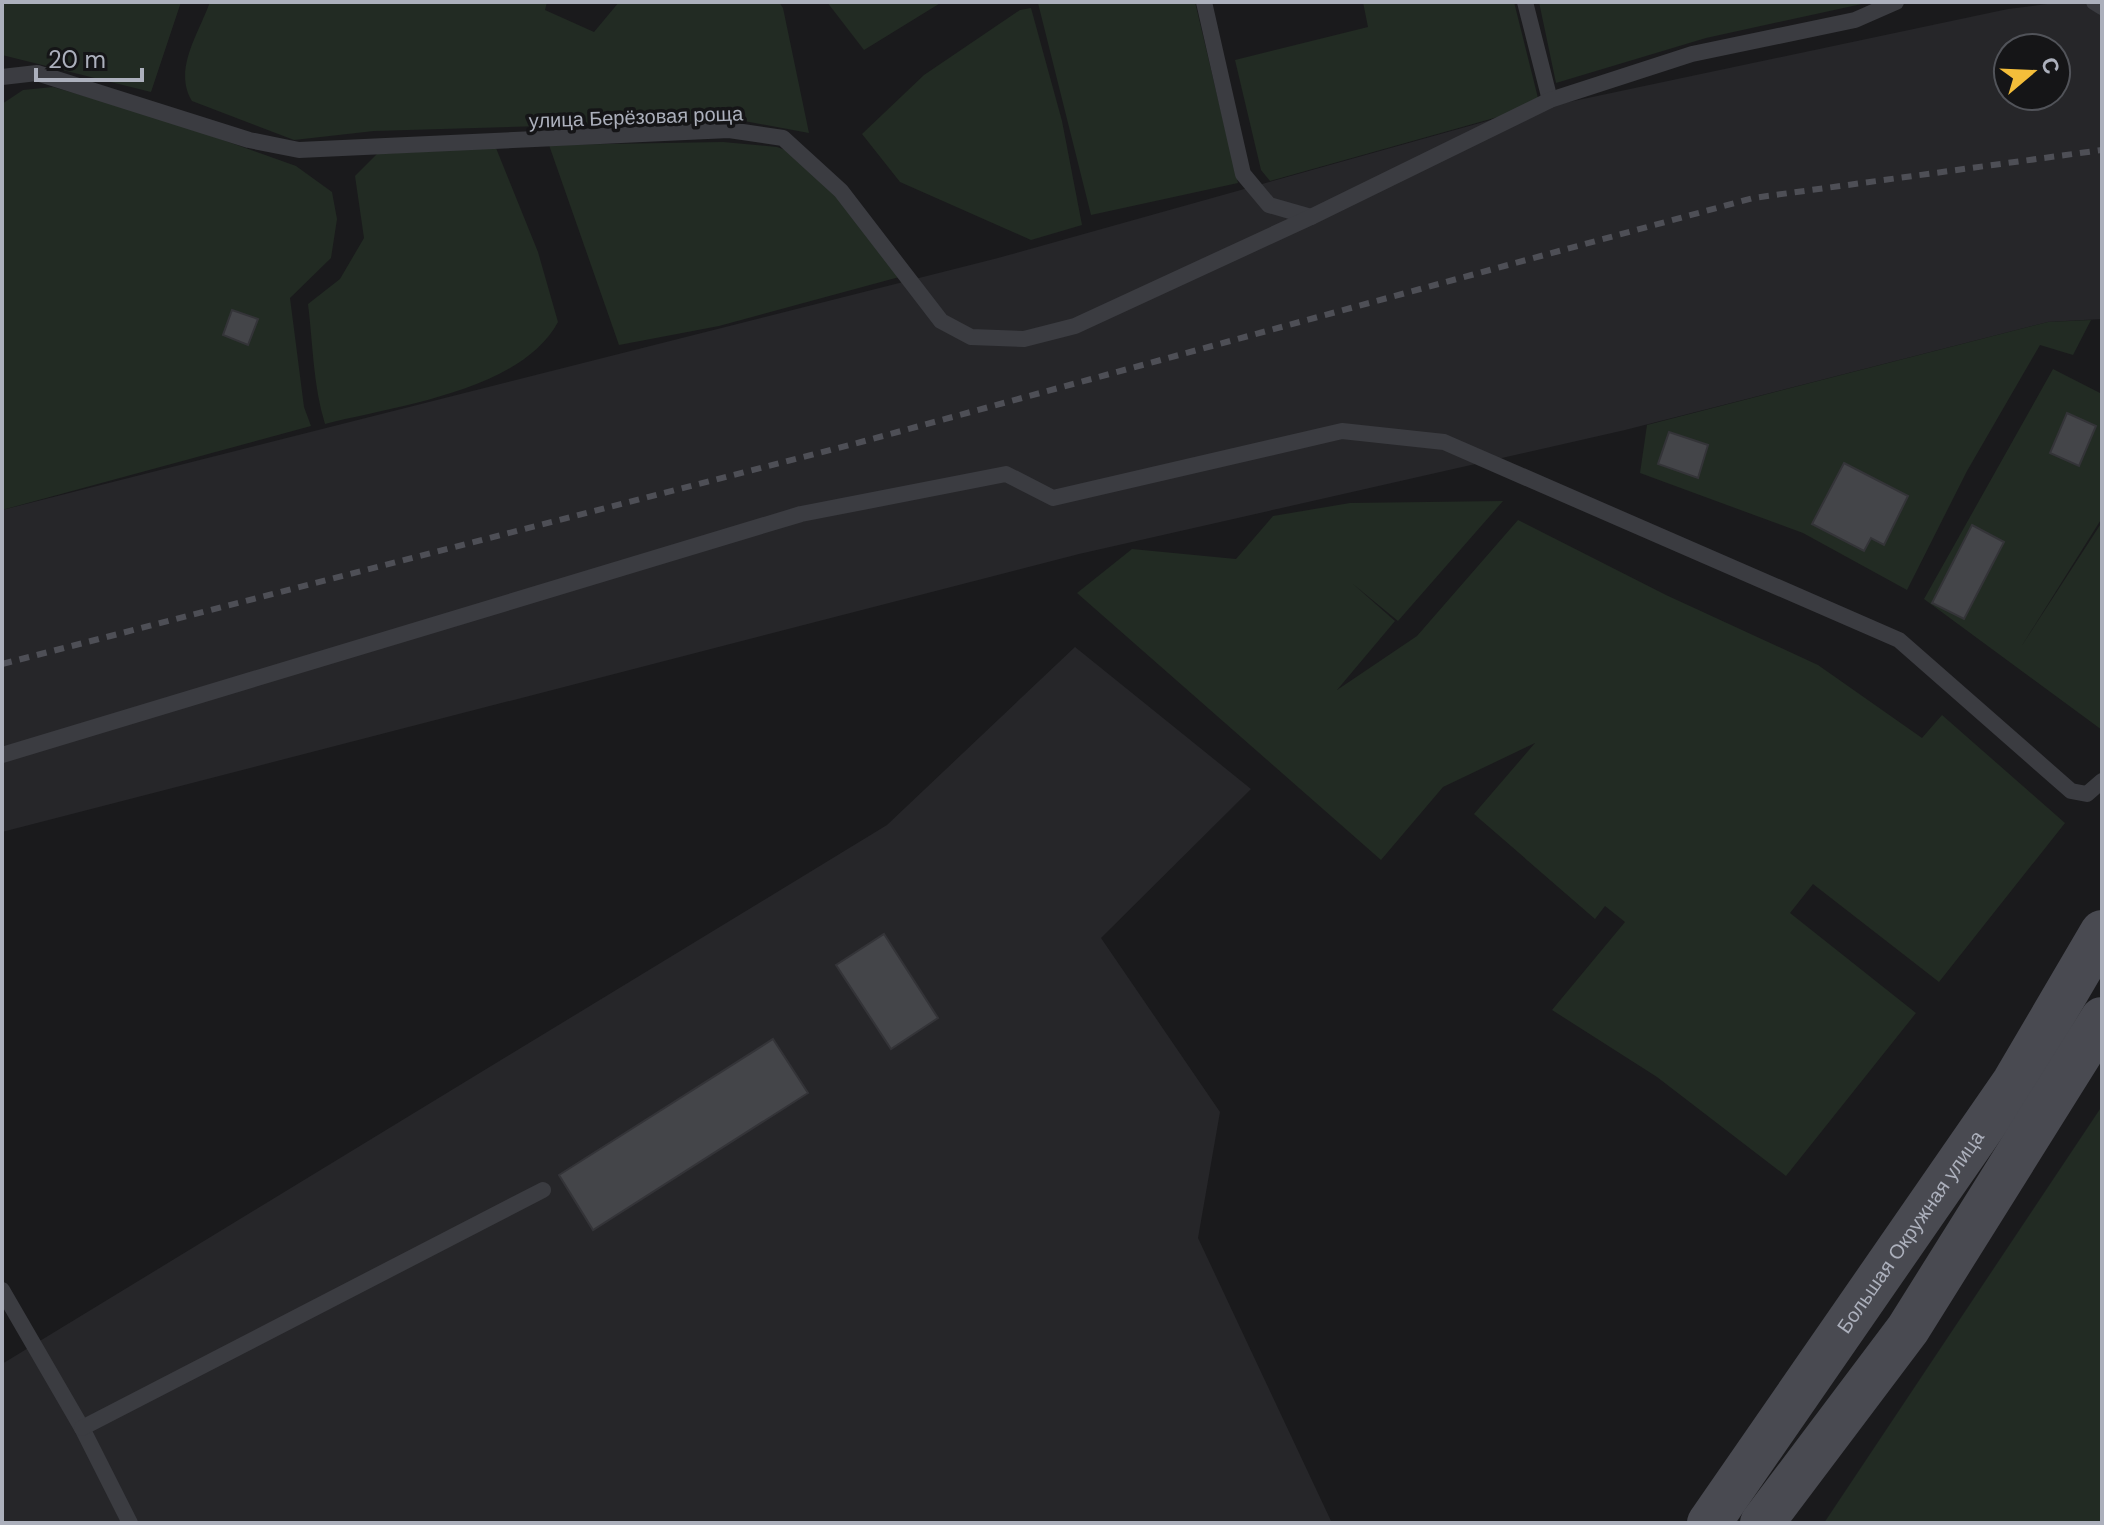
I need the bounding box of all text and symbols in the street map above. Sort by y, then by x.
scale bar [36,32,142,82]
north arrow [1992,32,2072,112]
text: 20 m [48,44,106,75]
text: С [2034,53,2067,78]
street label: улица Берёзовая роща [528,100,744,134]
street label: Большая Окружная улица [1831,1124,1990,1339]

